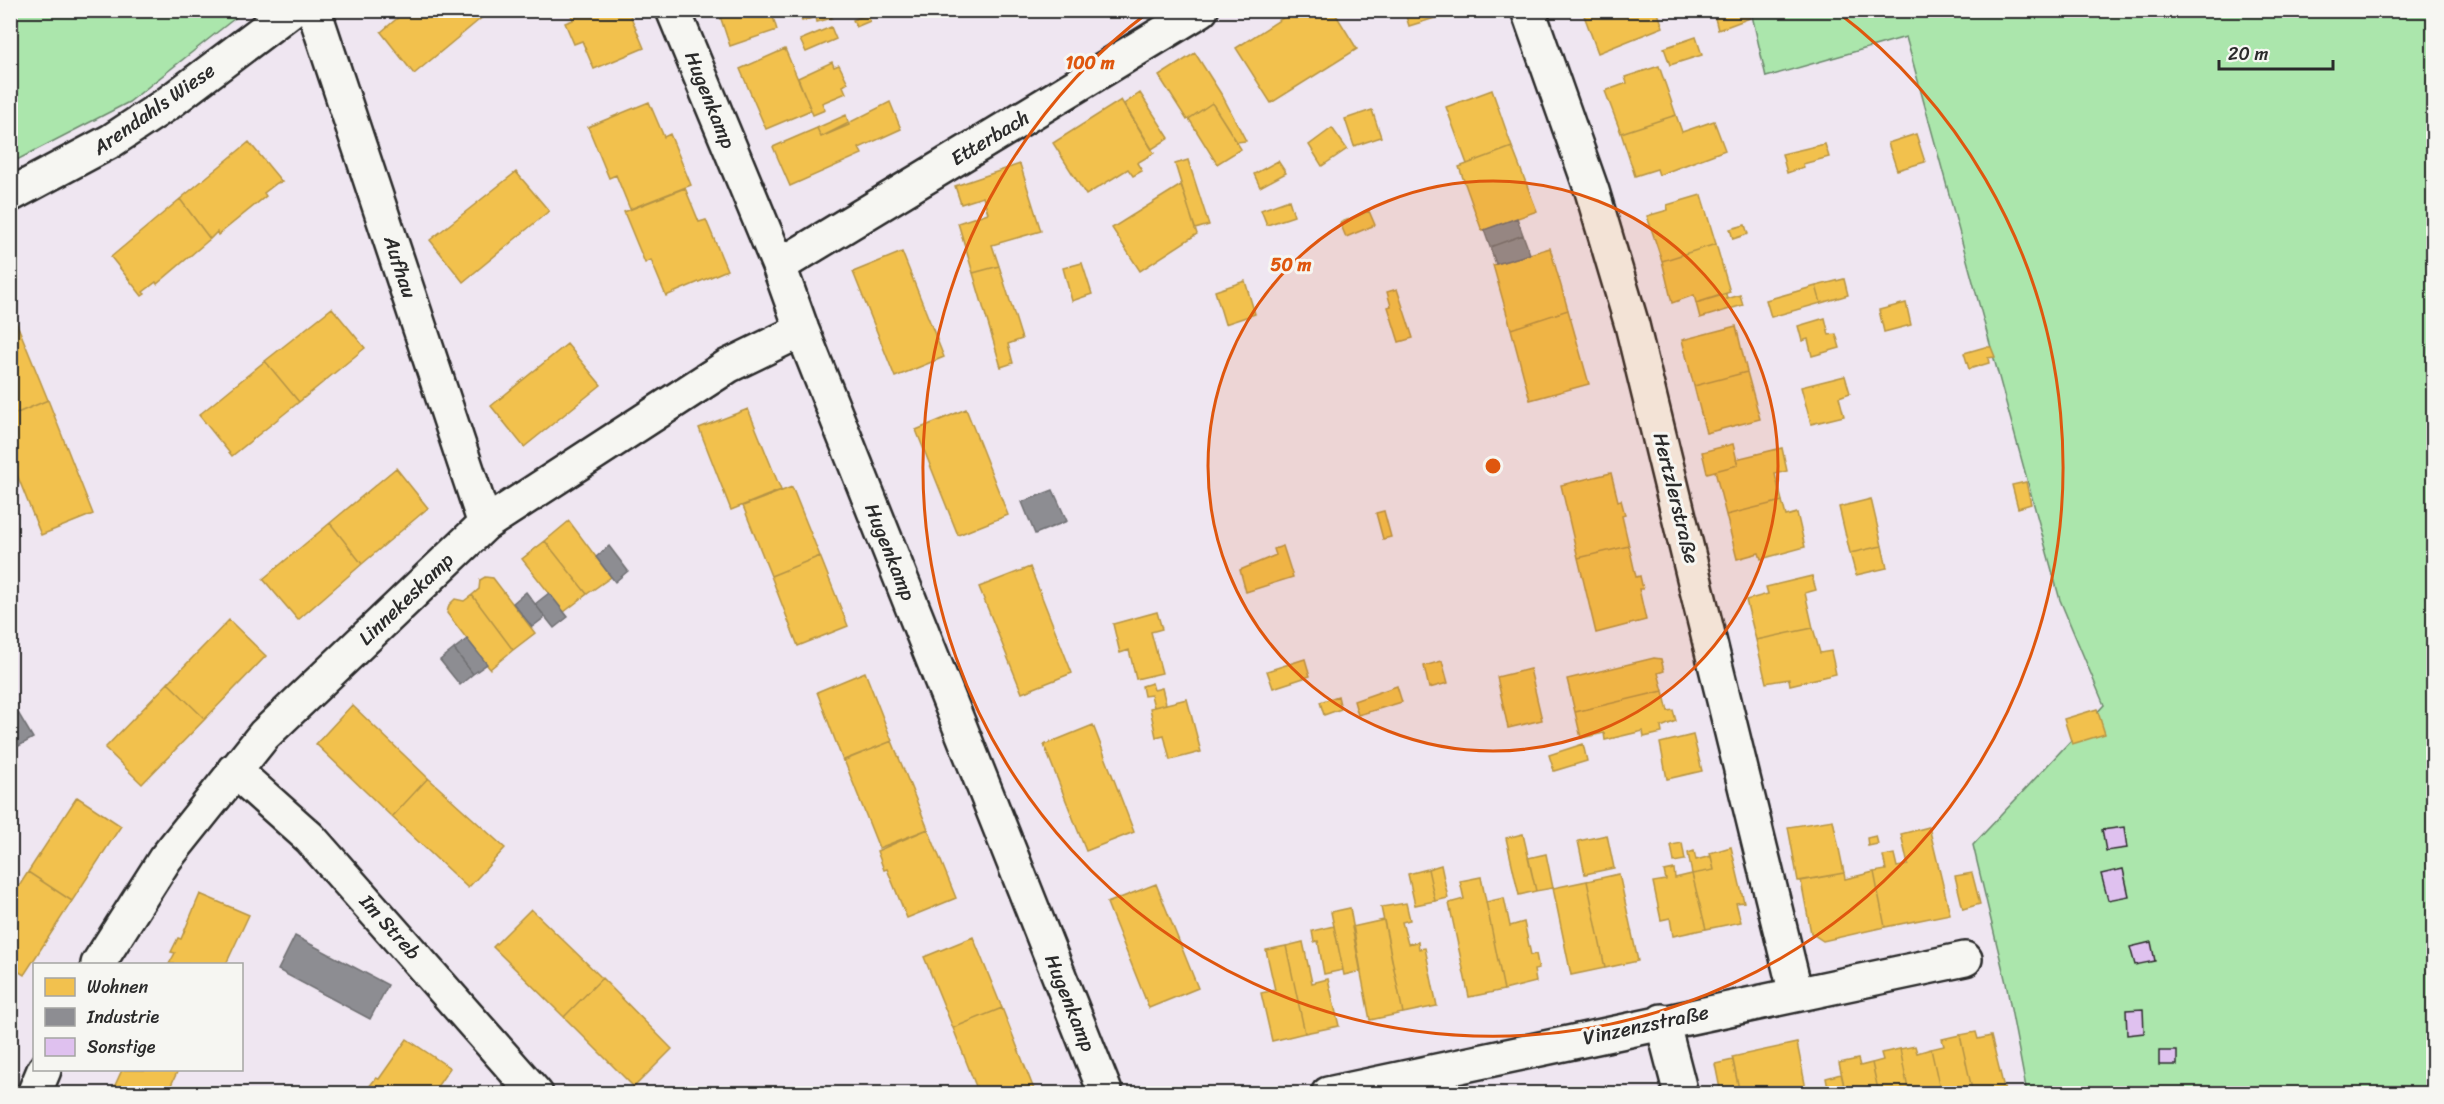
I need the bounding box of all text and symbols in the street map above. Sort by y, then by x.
scale bar [2219,33,2333,71]
text: 20 m [2228,38,2268,70]
street label: Hugenkamp [675,46,746,155]
text: 100 m [1066,47,1115,79]
street label: Arendahls Wiese [84,54,223,165]
street label: Etterbach [944,101,1036,175]
street label: Aufhau [373,230,427,303]
text: 50 m [1271,249,1312,281]
street label: Hertzlerstraße [1643,429,1709,567]
centre of rings [1483,456,1503,476]
street label: Hugenkamp [855,498,926,607]
street label: Linnekeskamp [350,544,463,654]
street label: Im Streb [350,885,430,968]
street label: Hugenkamp [1035,949,1106,1058]
legend [33,963,243,1071]
text: Wohnen [87,971,148,1003]
street label: Vinzenzstraße [1580,995,1712,1055]
text: Industrie [86,1001,160,1033]
text: Sonstige [87,1031,156,1063]

